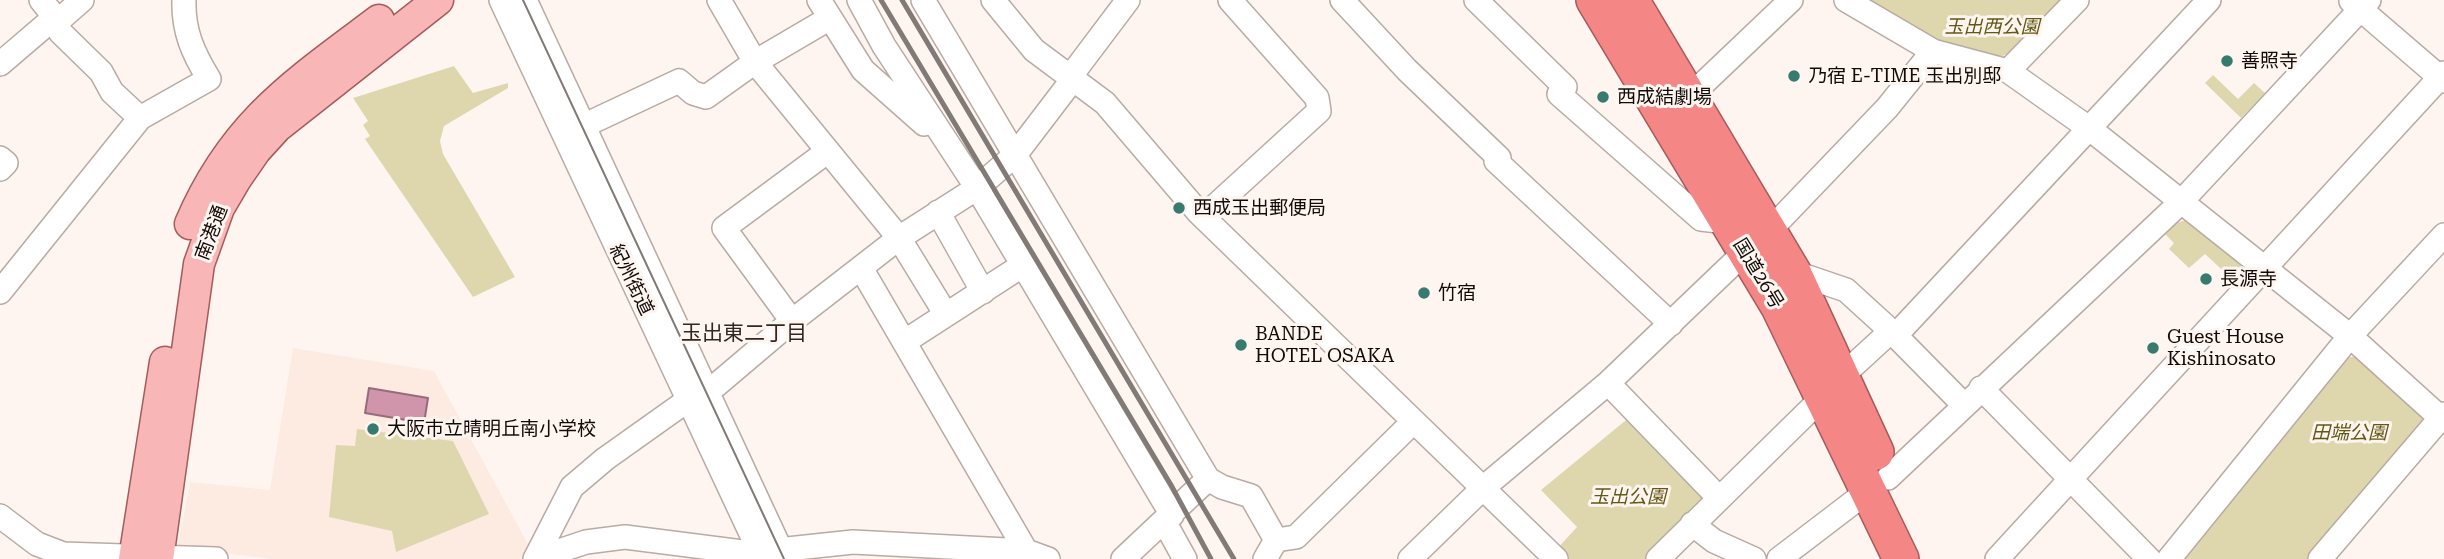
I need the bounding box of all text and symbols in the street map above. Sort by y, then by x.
park label: 玉出西公園 [1945,16,2039,38]
place label: 善照寺 [2241,50,2298,72]
marker: 善照寺 [2219,53,2235,69]
place label: 乃宿 E-TIME 玉出別邸 [1808,65,2001,87]
marker: 乃宿 E-TIME 玉出別邸 [1786,68,1802,84]
place label: 西成結劇場 [1617,86,1712,108]
marker: 西成結劇場 [1595,89,1611,105]
place label: 西成玉出郵便局 [1193,197,1326,219]
marker: 西成玉出郵便局 [1171,200,1187,216]
street label: 南港通 [191,202,233,264]
street label: 国道26号 [1728,235,1788,313]
street label: 紀州街道 [604,241,658,319]
place label: 長源寺 [2220,268,2277,290]
marker: 長源寺 [2198,271,2214,287]
place label: 竹宿 [1438,282,1476,304]
marker: 竹宿 [1416,285,1432,301]
district label: 玉出東二丁目 [681,321,807,347]
place label: BANDE HOTEL OSAKA [1255,323,1394,367]
place label: Guest House Kishinosato [2167,326,2284,370]
marker: BANDE HOTEL OSAKA [1233,337,1249,353]
marker: Guest House Kishinosato [2145,340,2161,356]
place label: 大阪市立晴明丘南小学校 [387,418,596,440]
marker: 大阪市立晴明丘南小学校 [365,421,381,437]
park label: 田端公園 [2311,422,2387,444]
park label: 玉出公園 [1590,486,1666,508]

